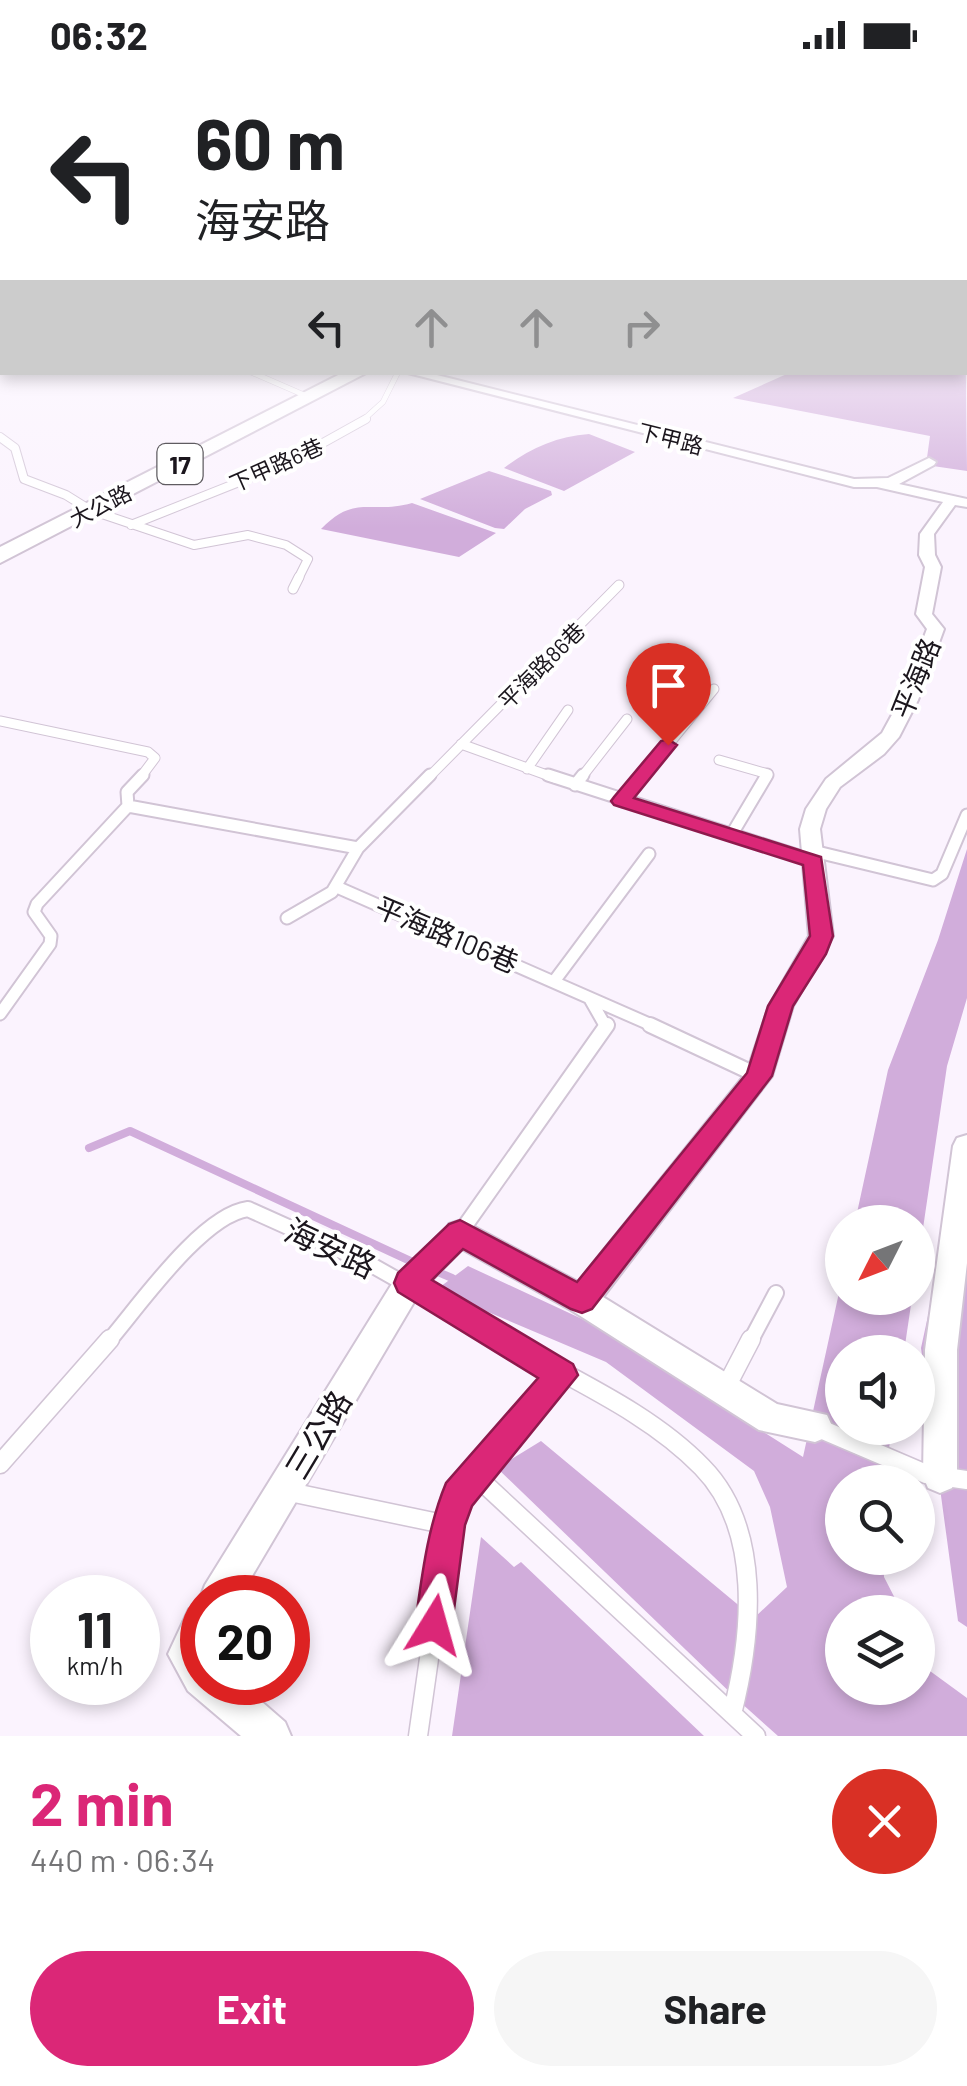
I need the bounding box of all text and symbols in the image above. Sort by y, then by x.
text: 06:32 [50,12,148,58]
text: 60 m [195,100,345,184]
icon: left [30,110,160,240]
text: 海安路 [195,192,330,246]
icon: left [299,300,354,355]
icon: ahead [404,300,459,355]
icon: ahead [509,300,564,355]
icon: right [614,300,669,355]
street label: 下甲路 [636,417,706,459]
street label: 下甲路6巷 [225,432,327,496]
road number: 17 [158,444,202,484]
street label: 大公路 [65,478,135,532]
street label: 平海路86巷 [493,617,589,713]
street label: 平海路 [884,633,946,723]
pin [626,643,711,746]
icon: arrive [641,658,696,713]
street label: 平海路106巷 [370,889,524,979]
north arrow [825,1205,935,1315]
map controls [825,1205,935,1705]
street label: 海安路 [279,1209,383,1285]
button: sound [825,1335,935,1445]
street label: 三公路 [276,1383,358,1485]
button: search [825,1465,935,1575]
position arrow [382,1573,486,1677]
speed limit sign: 20 [180,1575,310,1705]
button: layers [825,1595,935,1705]
text: 11 [77,1598,113,1658]
text: km/h [67,1650,123,1680]
text: 2 min [30,1766,174,1838]
button: close [832,1769,937,1874]
text: 440 m · 06:34 [30,1840,215,1878]
button: Exit [30,1951,474,2066]
button: Share [494,1951,937,2066]

